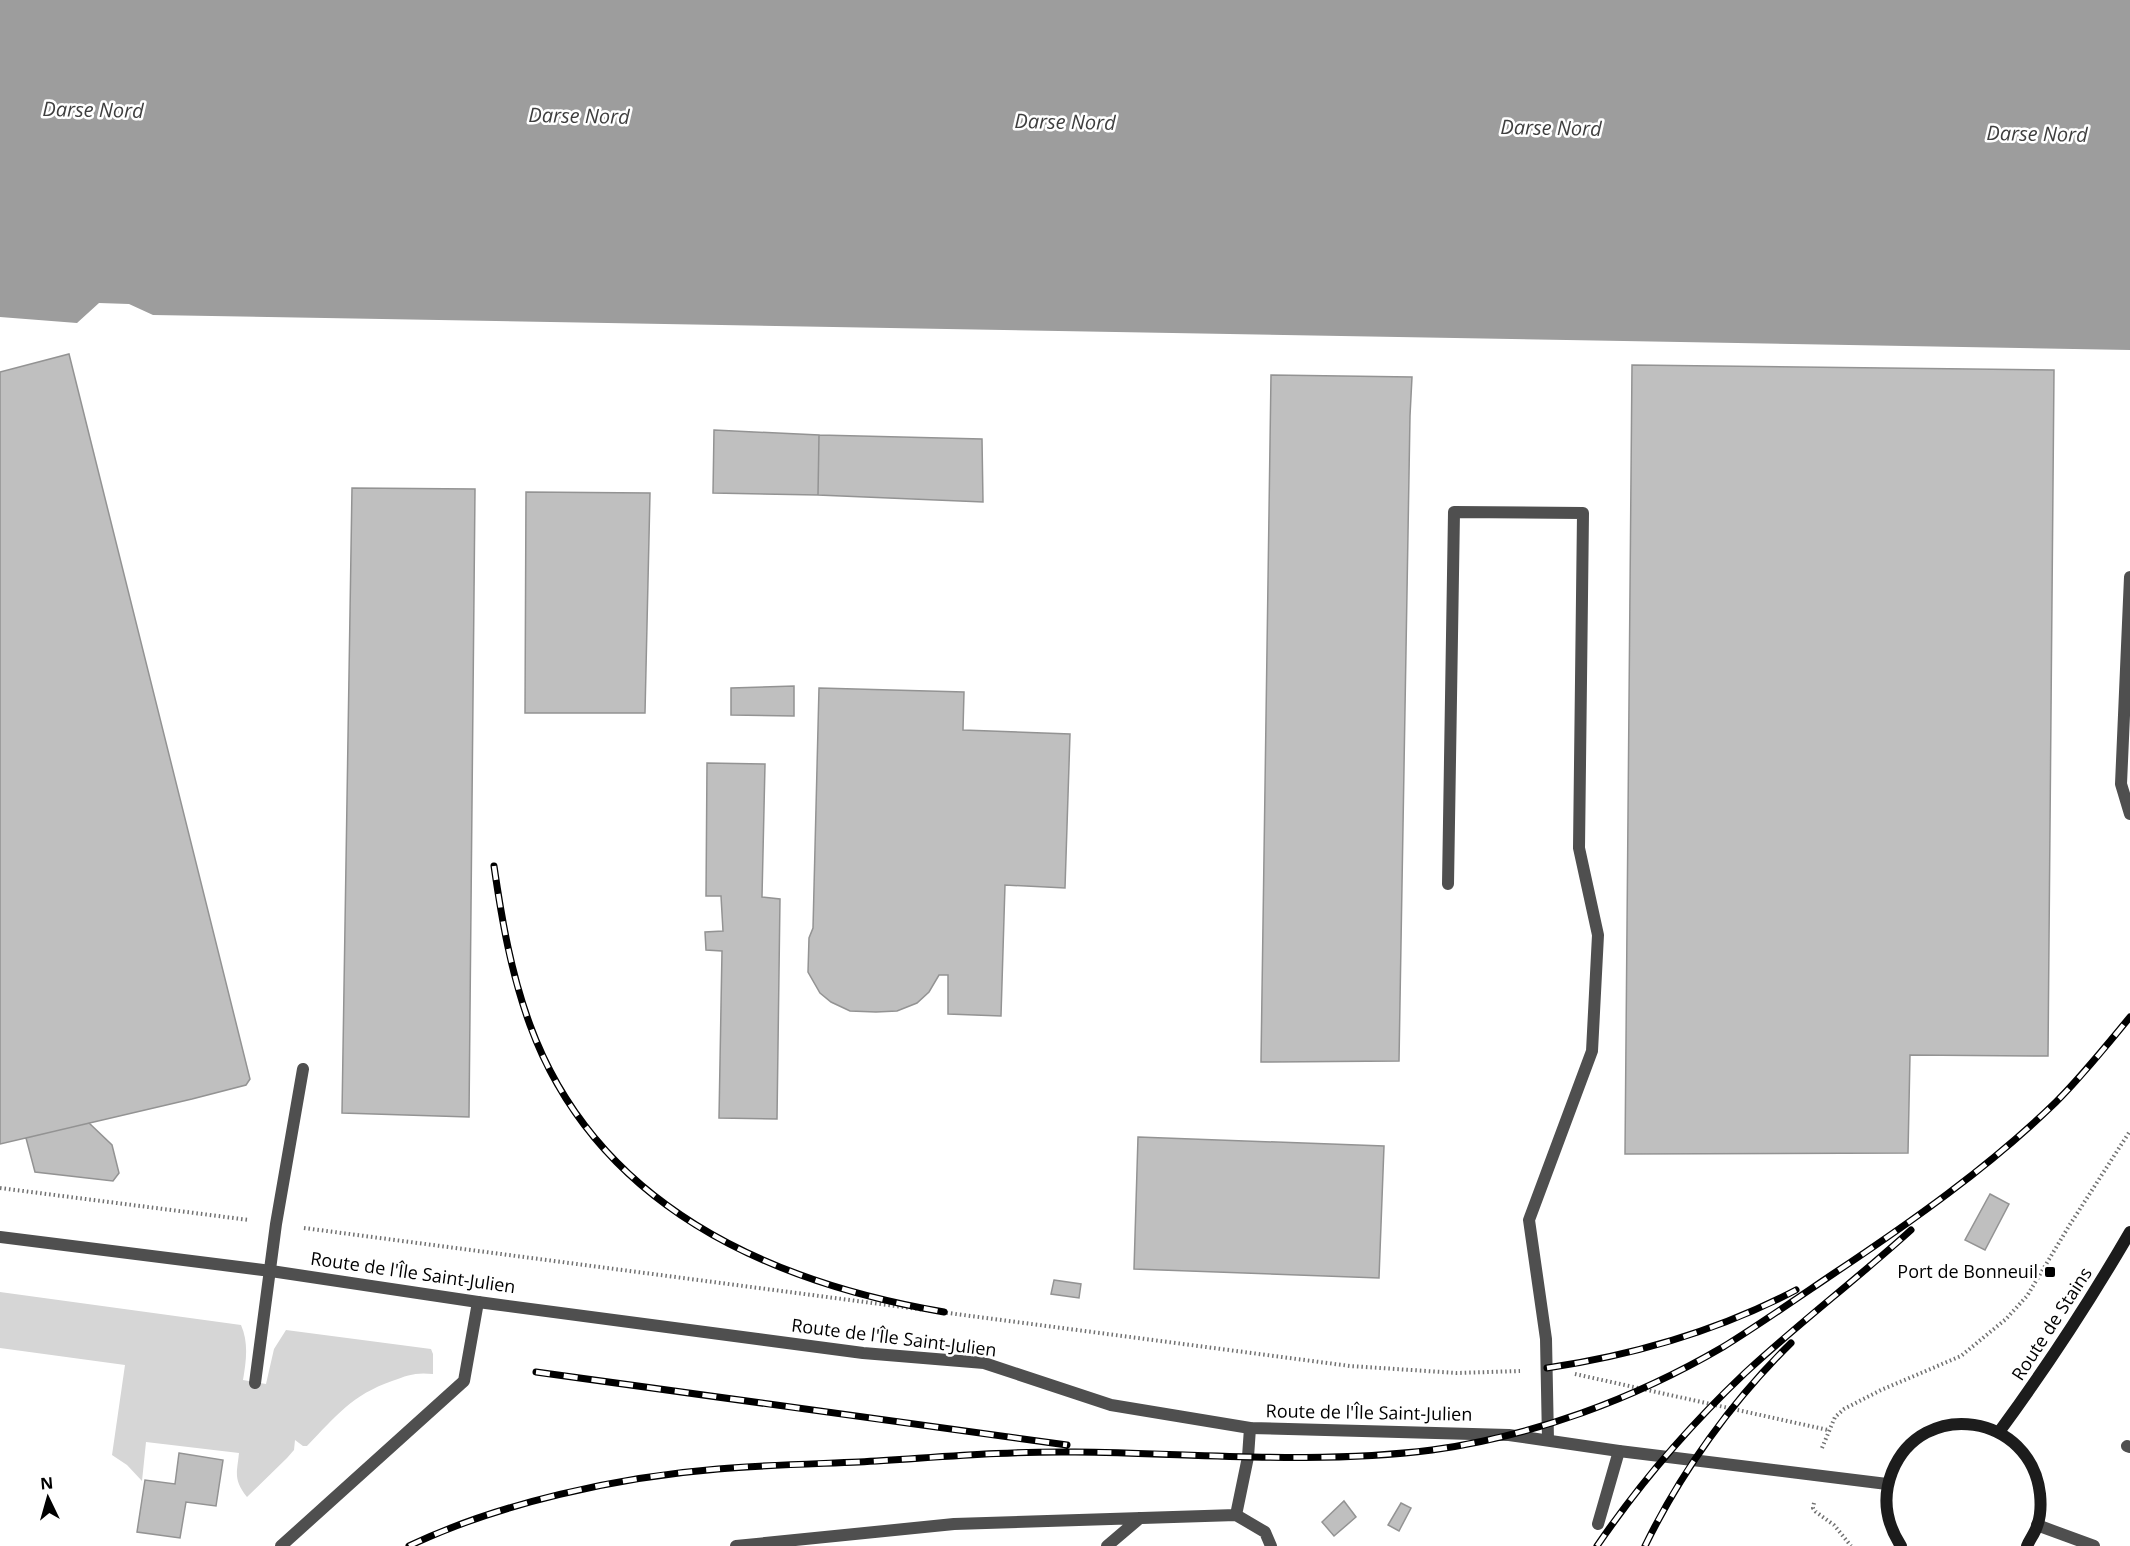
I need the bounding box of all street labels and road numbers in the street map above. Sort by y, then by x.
street label: Route de l'Île Saint-Julien [309,1246,517,1298]
street label: Route de Stains [2006,1262,2097,1385]
street label: Route de l'Île Saint-Julien [790,1313,998,1362]
street label: Route de l'Île Saint-Julien [1266,1398,1473,1426]

